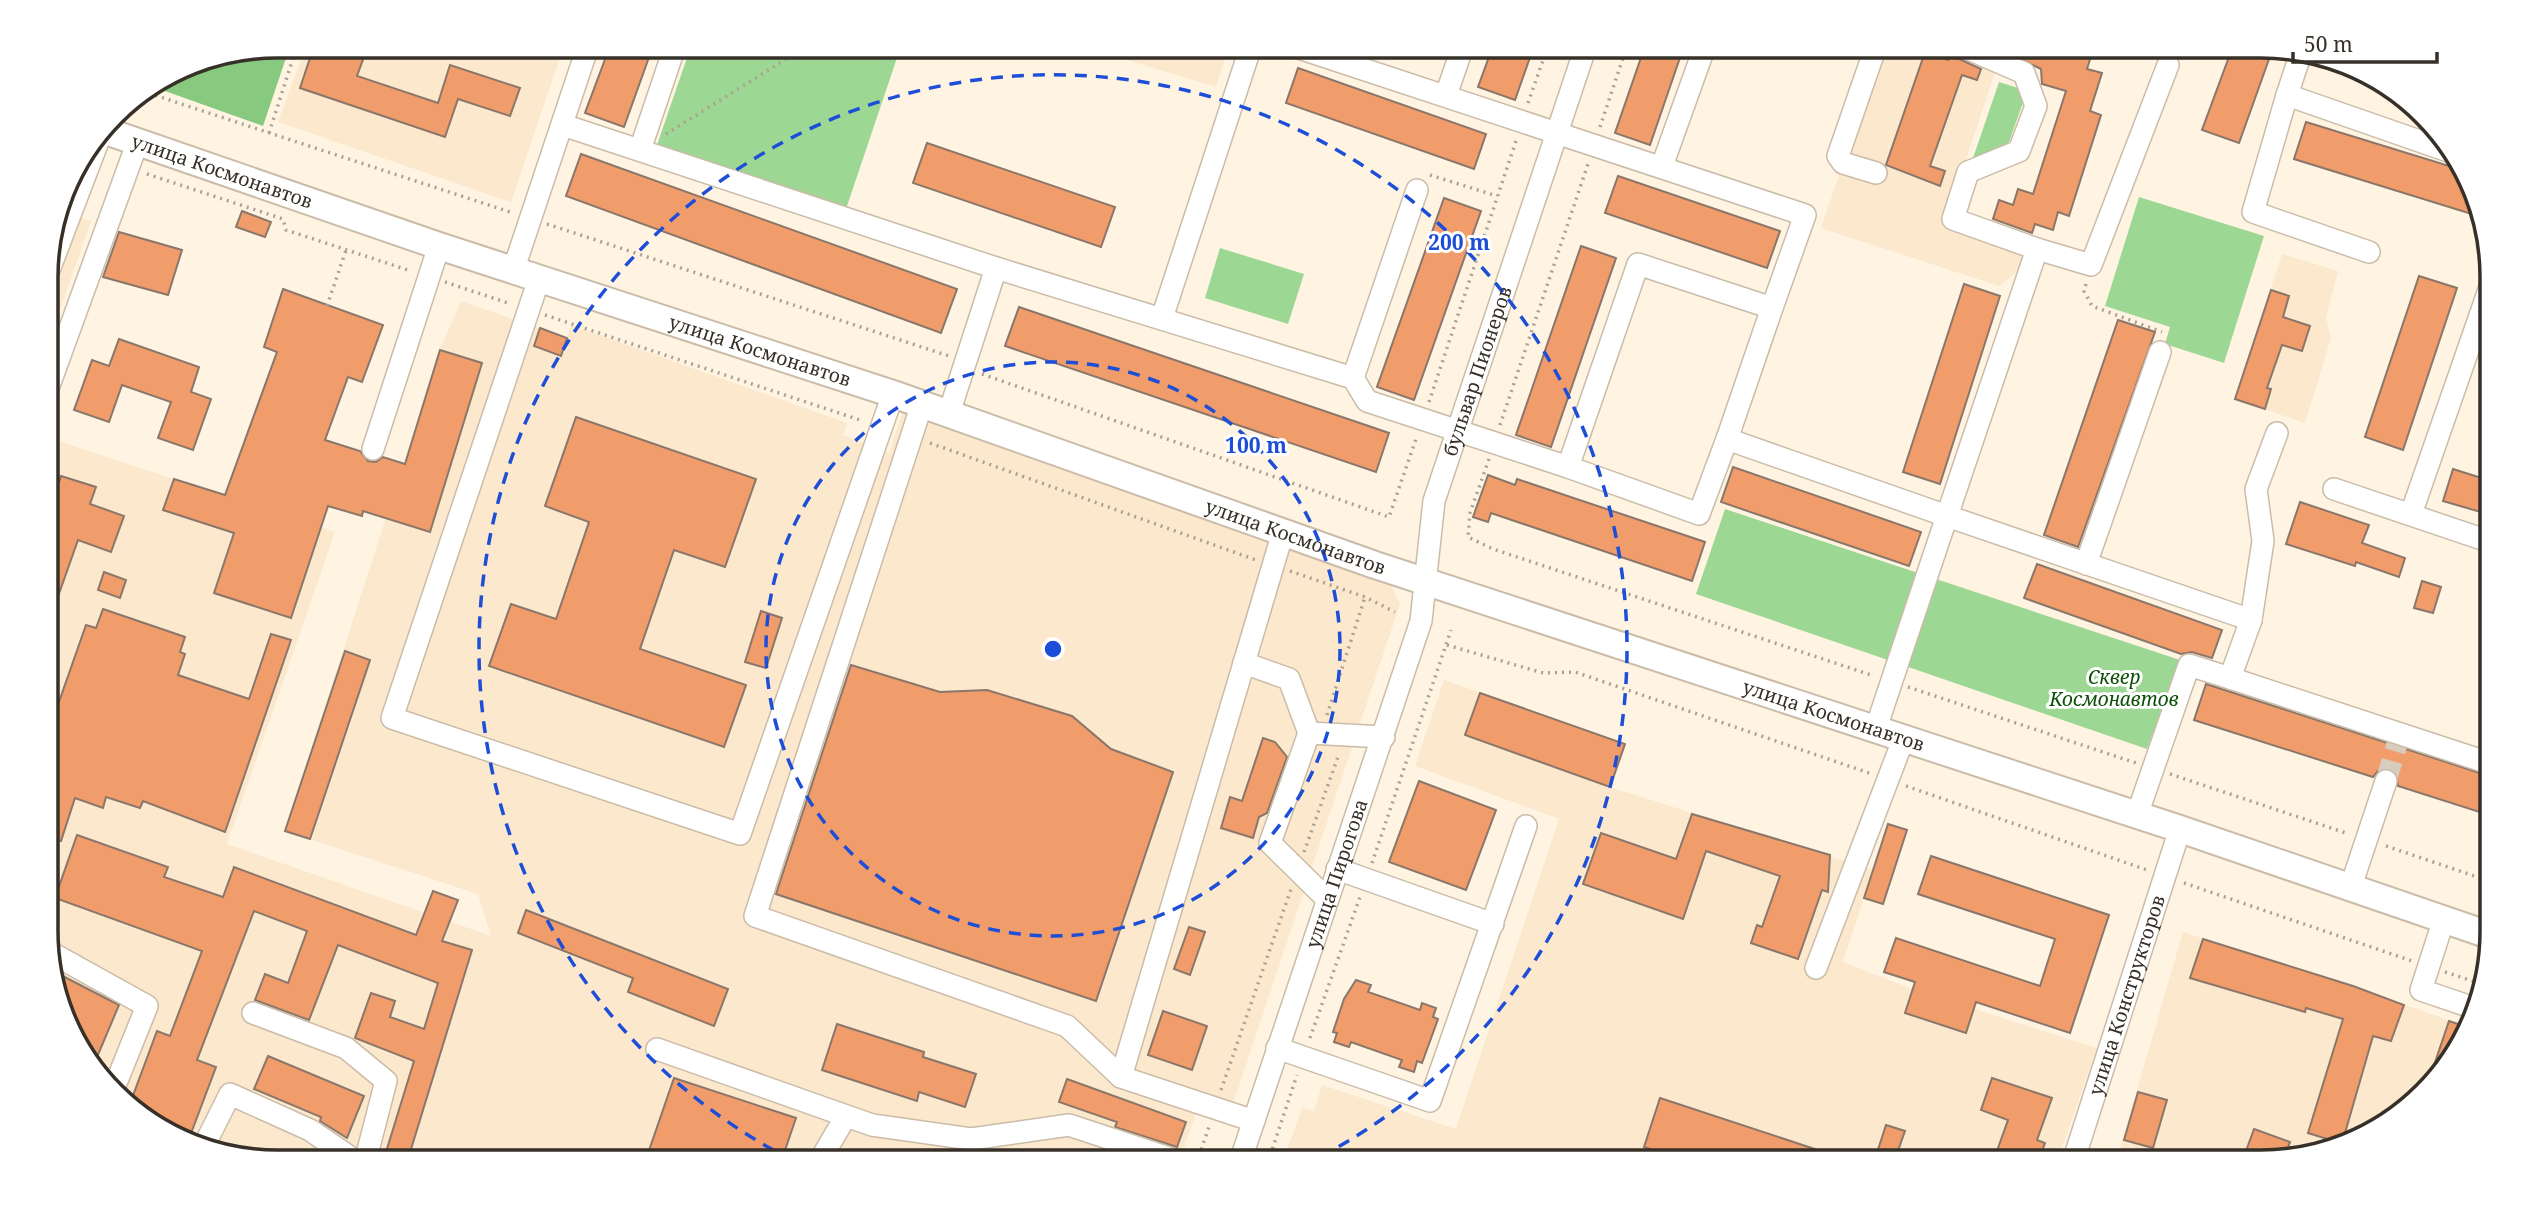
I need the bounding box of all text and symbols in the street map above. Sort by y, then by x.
scale bar [2293,21,2436,65]
text: 50 m [2304,30,2353,58]
street label: улица Космонавтов [128,128,316,214]
text: 200 m [1428,228,1490,256]
street label: бульвар Пионеров [1437,283,1518,460]
street label: улица Космонавтов [666,309,854,392]
text: 100 m [1225,431,1287,459]
street label: улица Космонавтов [1202,493,1389,581]
centre of rings [1041,637,1065,661]
park label: Сквер Космонавтов [2048,664,2179,712]
street label: улица Космонавтов [1739,673,1928,757]
street label: улица Пирогова [1299,796,1374,952]
street label: улица Конструкторов [2082,892,2171,1099]

